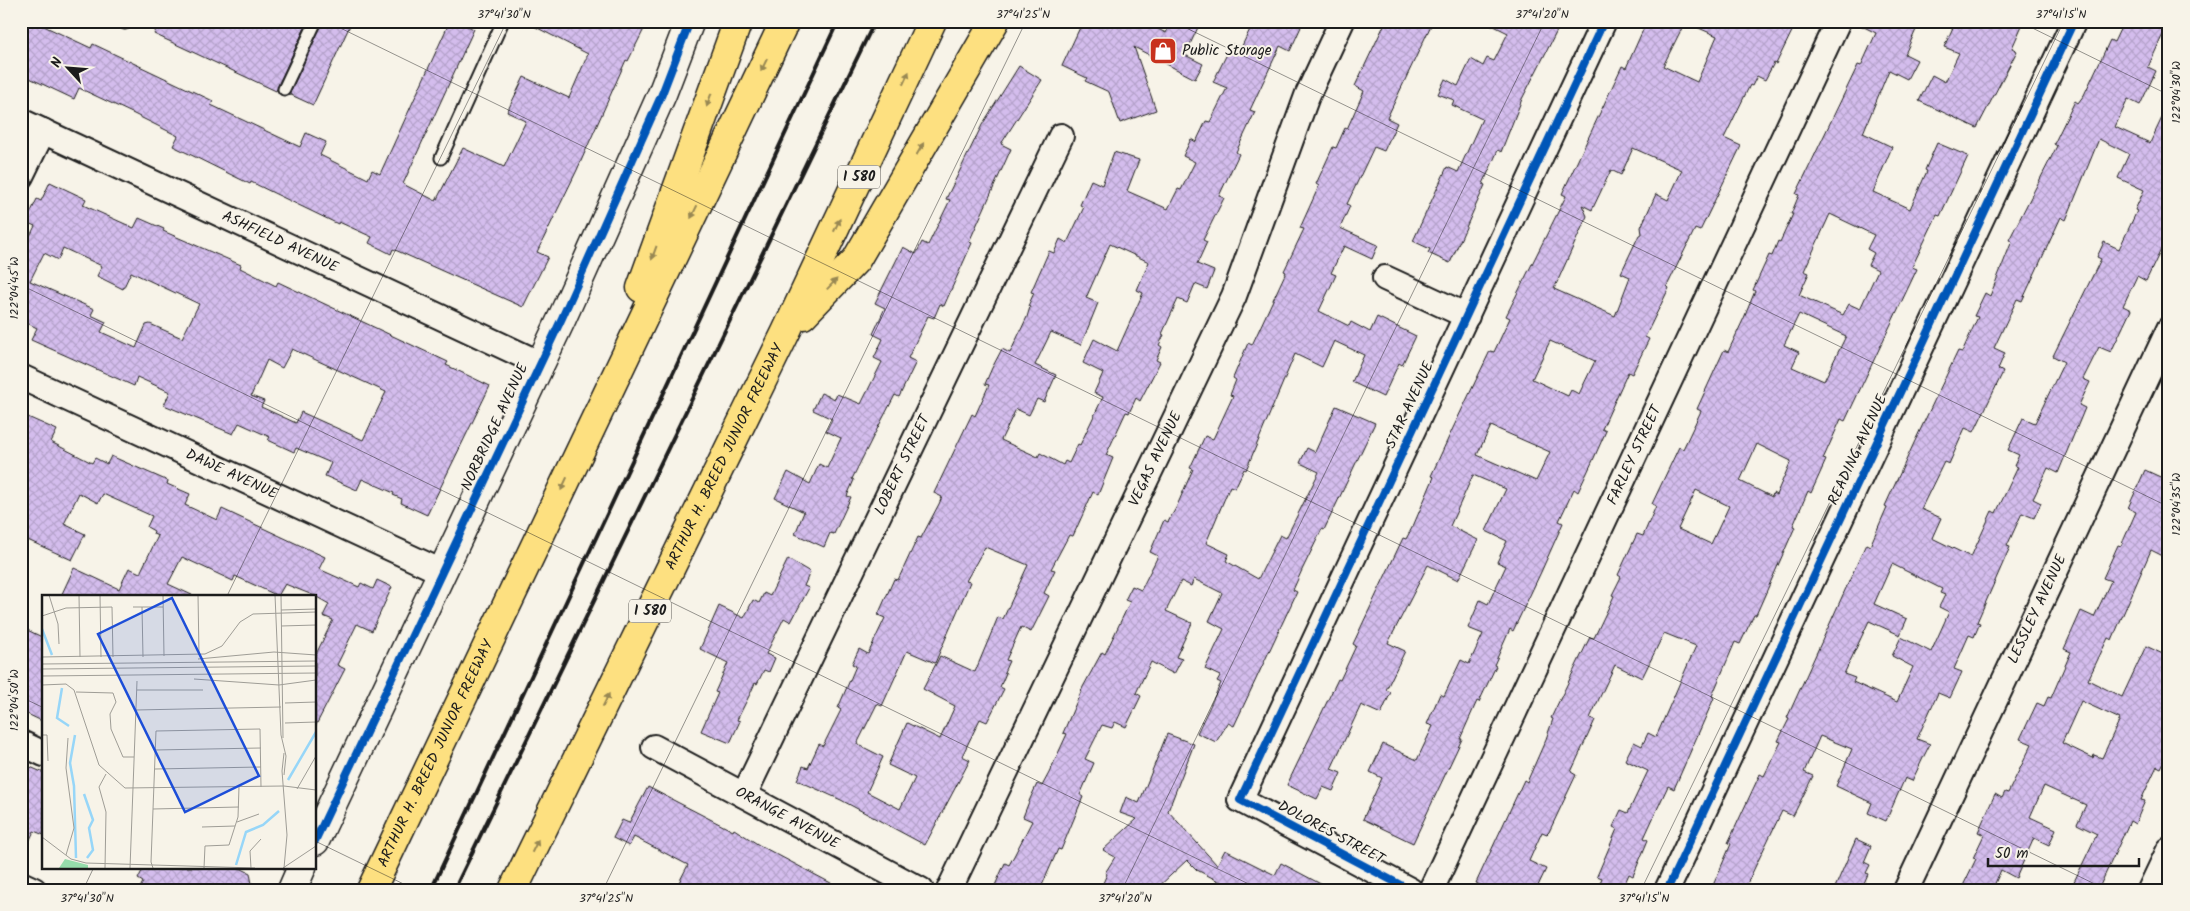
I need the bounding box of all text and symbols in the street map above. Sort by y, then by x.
text: 37°41'30"N [477,5,531,24]
text: 37°41'25"N [996,5,1050,24]
text: 37°41'20"N [1515,5,1569,24]
text: 37°41'15"N [2036,5,2086,24]
shop icon: Public Storage [1148,36,1178,66]
place label: Public Storage [1182,39,1272,63]
north arrow [42,42,92,92]
text: N [45,54,69,72]
one-way arrow [760,58,768,72]
text: 122°04'30"W [2167,61,2186,123]
one-way arrow [902,71,910,85]
one-way arrow [705,93,713,108]
one-way arrow [916,142,925,155]
road number: I 580 [838,166,880,188]
street label: ASHFIELD AVENUE [218,205,343,280]
one-way arrow [690,205,698,219]
one-way arrow [833,218,841,232]
one-way arrow [650,245,657,260]
text: 122°04'45"W [5,257,24,319]
one-way arrow [826,279,838,291]
street label: ARTHUR H. BREED JUNIOR FREEWAY [659,338,791,574]
street label: STAR AVENUE [1379,356,1441,453]
street label: NORBRIDGE AVENUE [455,358,536,495]
street label: READING AVENUE [1822,389,1895,509]
street label: FARLEY STREET [1601,400,1669,509]
street label: VEGAS AVENUE [1123,406,1189,511]
street label: LOBERT STREET [868,409,938,519]
street label: DAWE AVENUE [181,443,283,507]
text: 122°04'35"W [2167,473,2186,535]
one-way arrow [560,477,569,492]
street label: LESSLEY AVENUE [2002,550,2074,668]
inset map [42,595,316,868]
road number: I 580 [629,600,671,622]
street label: ARTHUR H. BREED JUNIOR FREEWAY [371,635,501,871]
text: 122°04'50"W [5,669,24,731]
one-way arrow [602,693,610,707]
street label: ORANGE AVENUE [731,781,845,857]
street label: DOLORES STREET [1273,795,1391,872]
scale bar [1988,836,2139,868]
one-way arrow [531,839,539,853]
text: 50 m [1995,842,2029,866]
text: 37°41'30"N [60,889,114,908]
text: 37°41'25"N [579,889,633,908]
text: 37°41'20"N [1098,889,1152,908]
text: 37°41'15"N [1619,889,1669,908]

